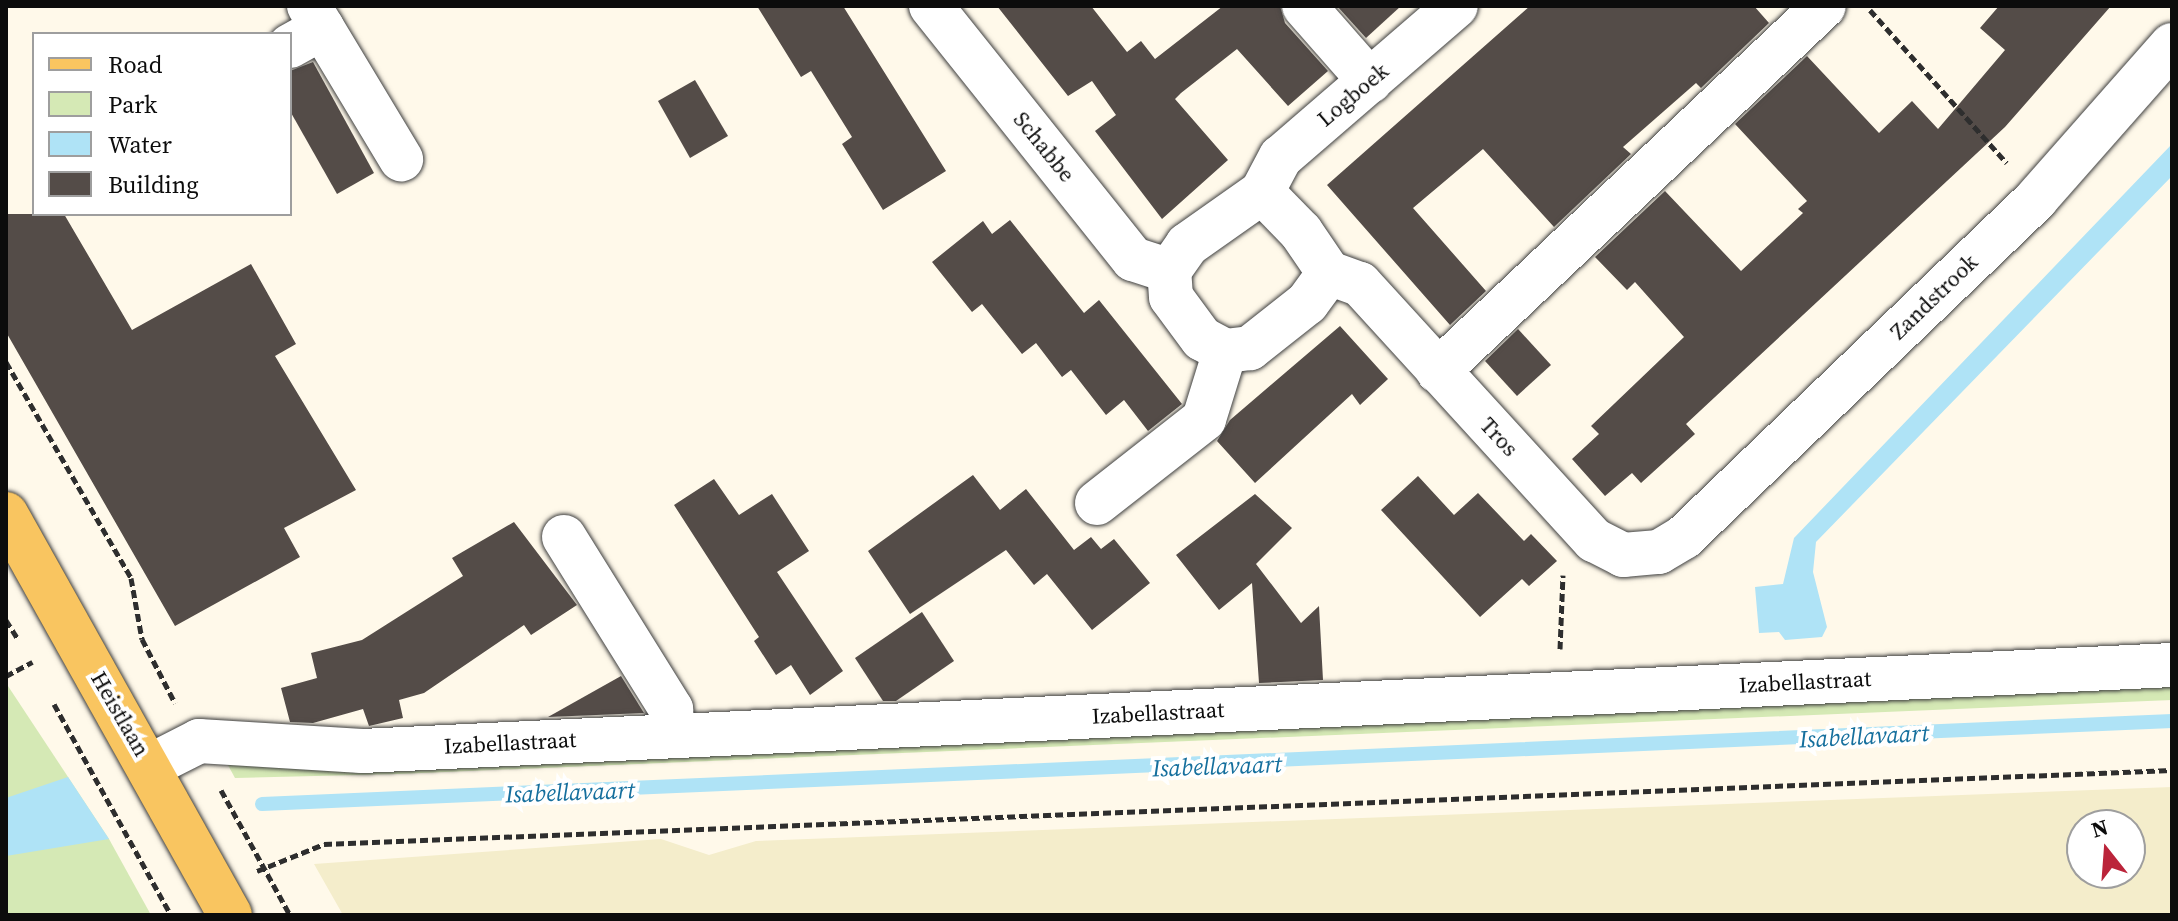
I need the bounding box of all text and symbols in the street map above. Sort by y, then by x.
legend [32,32,292,216]
text: Road [108,48,162,81]
street label: Logboek [1312,58,1394,132]
text: Park [108,88,157,121]
street label: Schabbe [1008,107,1080,187]
text: Water [108,128,172,161]
text: Building [108,168,199,201]
street label: Zandstrook [1885,249,1983,345]
street label: Tros [1475,412,1523,462]
street label: Izabellastraat [1738,665,1872,699]
street label: Heistlaan [85,667,155,761]
street label: Izabellastraat [1091,696,1225,730]
water label: Isabellavaart [1798,718,1930,754]
street label: Izabellastraat [443,726,577,760]
water label: Isabellavaart [1152,749,1282,783]
water label: Isabellavaart [505,775,635,809]
north arrow [2066,809,2146,889]
text: N [2088,811,2112,845]

